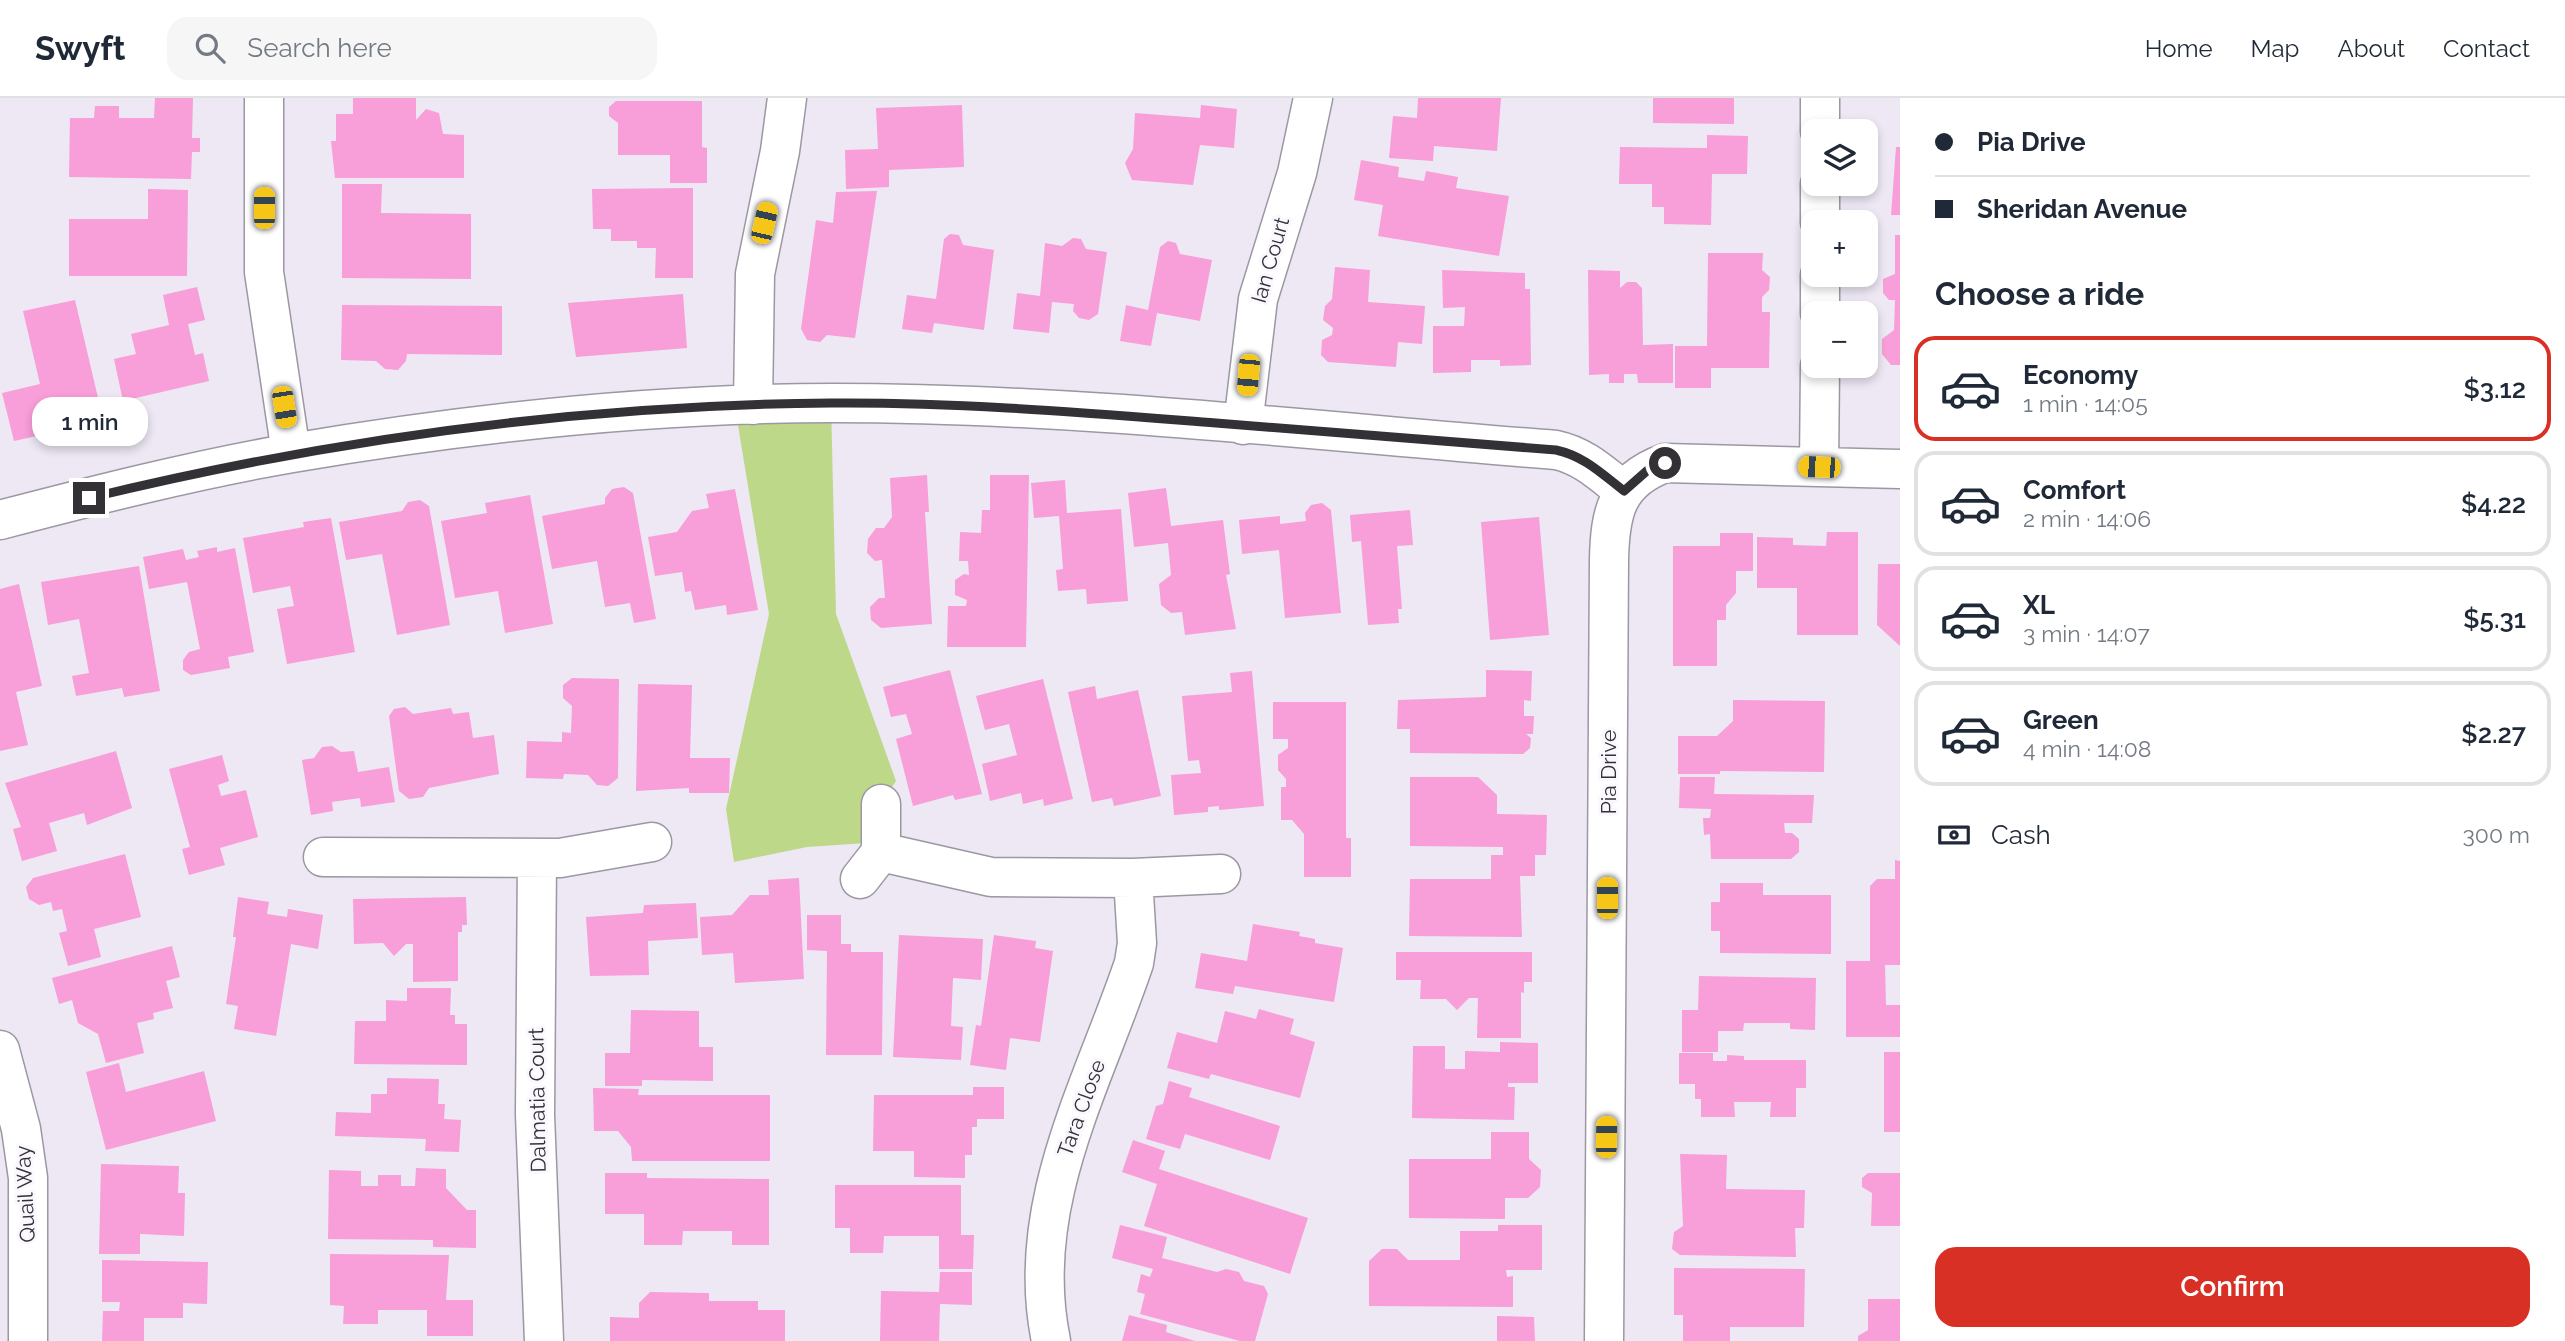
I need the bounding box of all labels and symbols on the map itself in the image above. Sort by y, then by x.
car [254,187,275,229]
car [750,200,779,246]
street label: Ian Court [1246,214,1294,306]
car [1236,353,1261,397]
car [271,385,298,429]
callout: 1 min [31,396,147,446]
route start [1649,447,1681,479]
car [1798,456,1841,478]
route end [73,482,105,514]
street label: Pia Drive [1596,730,1621,814]
car [1597,877,1618,919]
street label: Dalmatia Court [523,1027,551,1173]
street label: Tara Close [1052,1056,1110,1160]
car [1596,1116,1617,1158]
street label: Quail Way [10,1145,40,1243]

